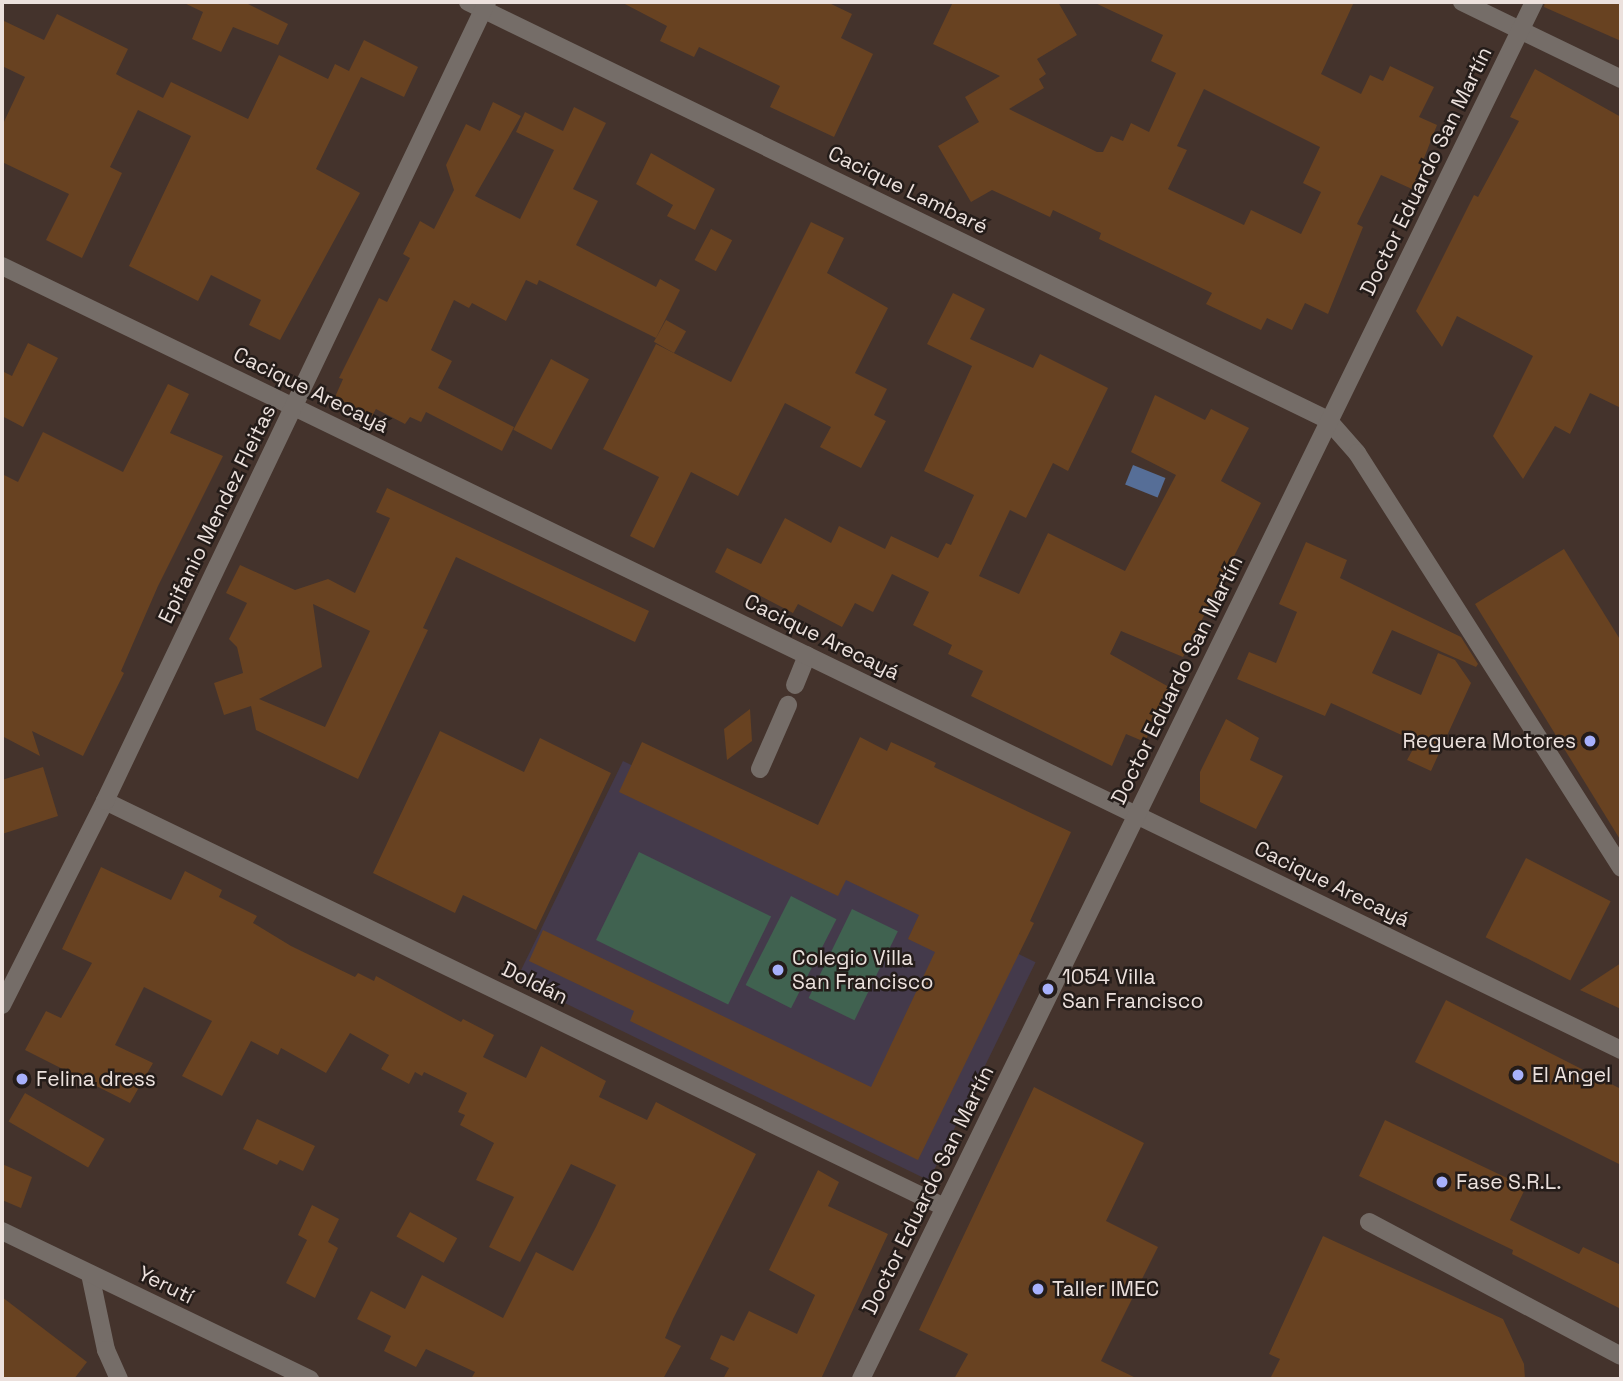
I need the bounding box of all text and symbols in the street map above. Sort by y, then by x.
street label: Doctor Eduardo San Martín [1355,43,1497,299]
street label: Cacique Lambaré [824,140,992,240]
street label: Cacique Arecayá [229,341,393,439]
street label: Epifanio Mendez Fleitas [153,401,281,627]
street label: Doctor Eduardo San Martín [1106,552,1248,808]
street label: Cacique Arecayá [740,588,904,686]
place label: Reguera Motores [1402,728,1576,754]
marker: Reguera Motores [1582,733,1598,749]
street label: Cacique Arecayá [1250,835,1414,933]
place label: Colegio Villa San Francisco [792,945,933,995]
street label: Doldán [498,956,572,1010]
marker: Colegio Villa San Francisco [770,962,786,978]
place label: 1054 Villa San Francisco [1062,964,1203,1014]
marker: 1054 Villa San Francisco [1040,981,1056,997]
street label: Doctor Eduardo San Martín [857,1062,999,1318]
place label: El Angel [1532,1062,1612,1088]
place label: Felina dress [36,1066,156,1092]
marker: El Angel [1510,1067,1526,1083]
marker: Felina dress [14,1071,30,1087]
place label: Fase S.R.L. [1456,1169,1562,1195]
marker: Fase S.R.L. [1434,1174,1450,1190]
street label: Yerutí [134,1261,198,1309]
place label: Taller IMEC [1052,1276,1159,1302]
marker: Taller IMEC [1030,1281,1046,1297]

